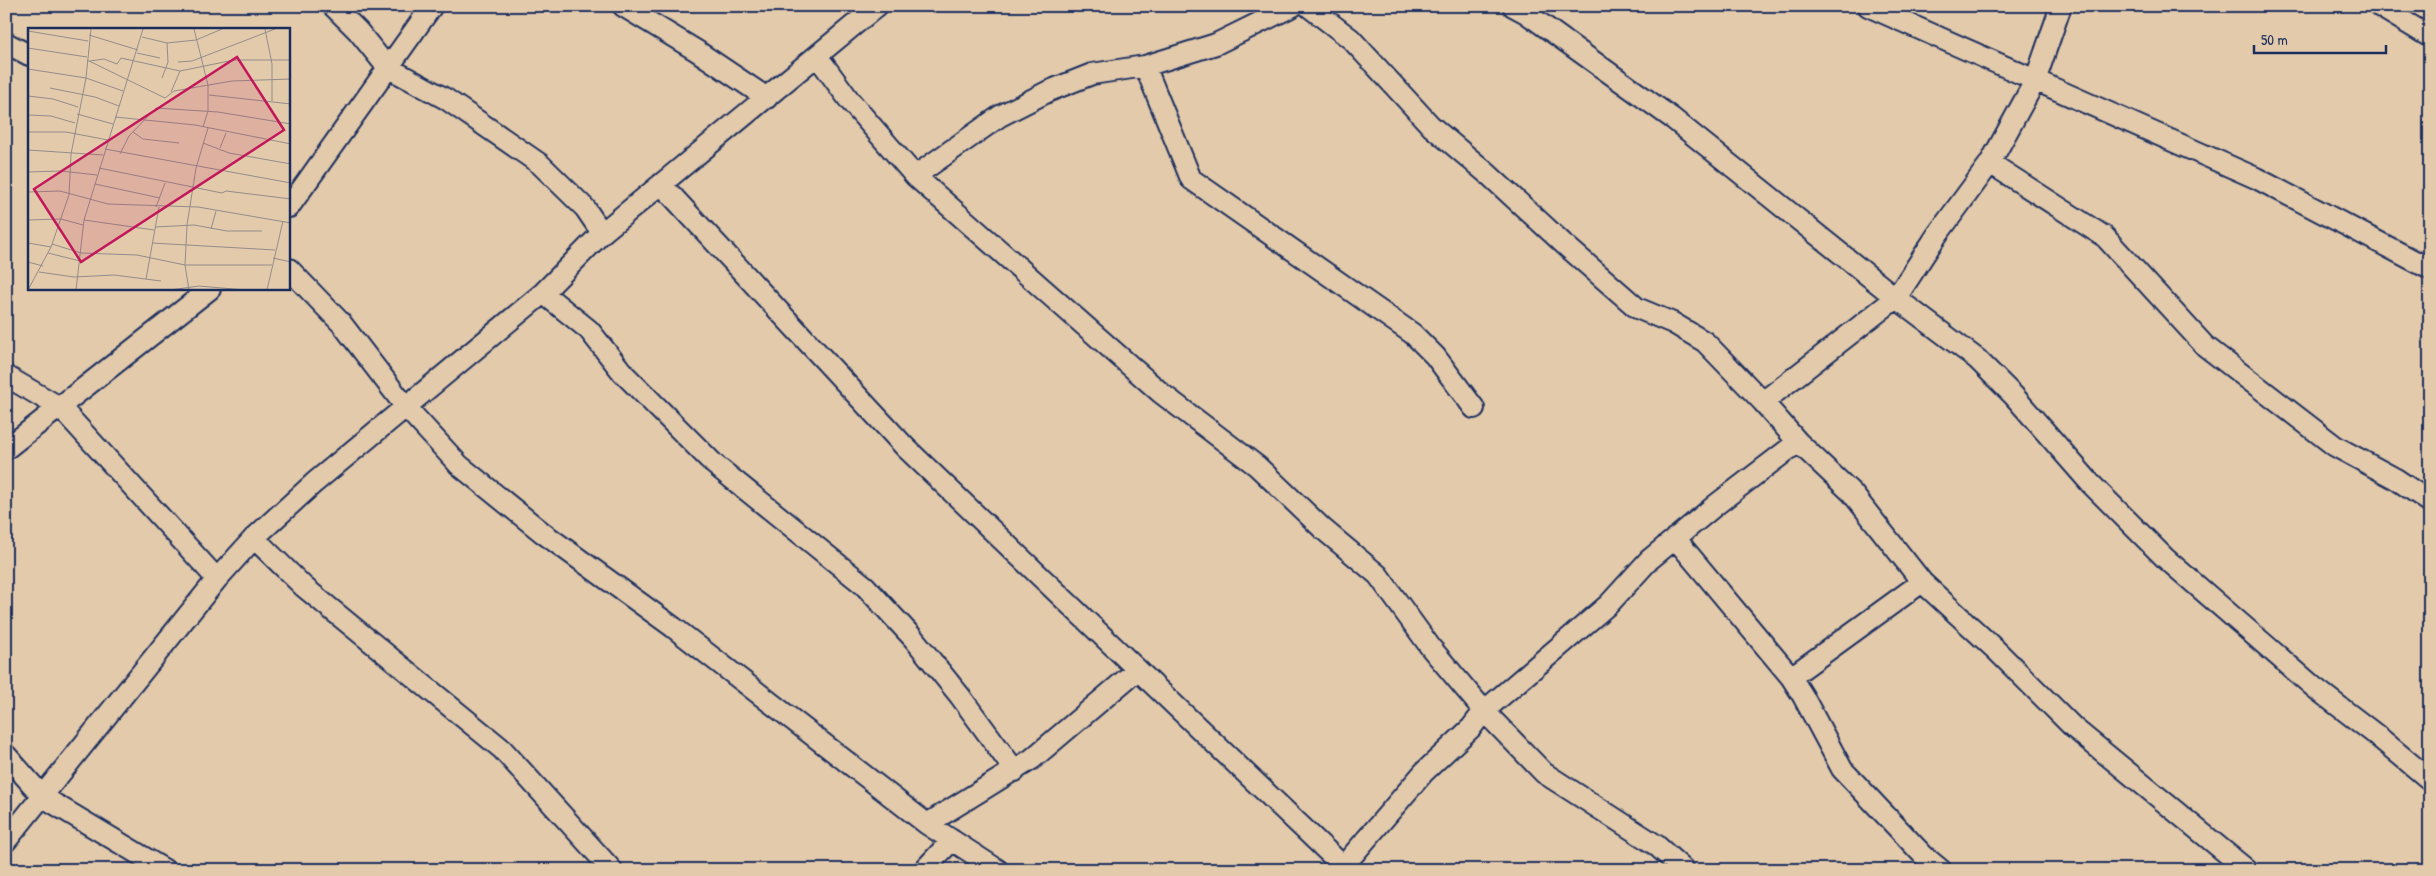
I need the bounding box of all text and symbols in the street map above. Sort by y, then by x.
scale bar [2254,22,2386,54]
inset map [28,28,290,290]
text: 50 m [2261,29,2288,50]

